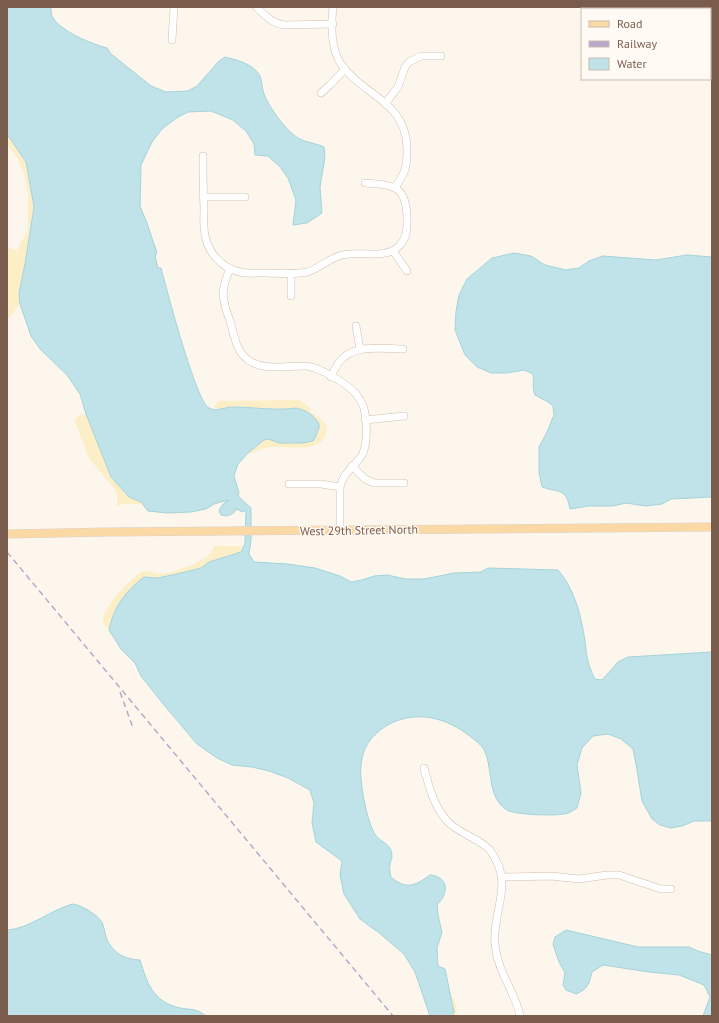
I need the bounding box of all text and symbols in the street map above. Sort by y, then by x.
legend [581,8,711,80]
text: Road [617,16,642,31]
text: Railway [617,36,657,51]
text: Water [617,56,647,71]
street label: West 29th Street North [300,521,418,539]

